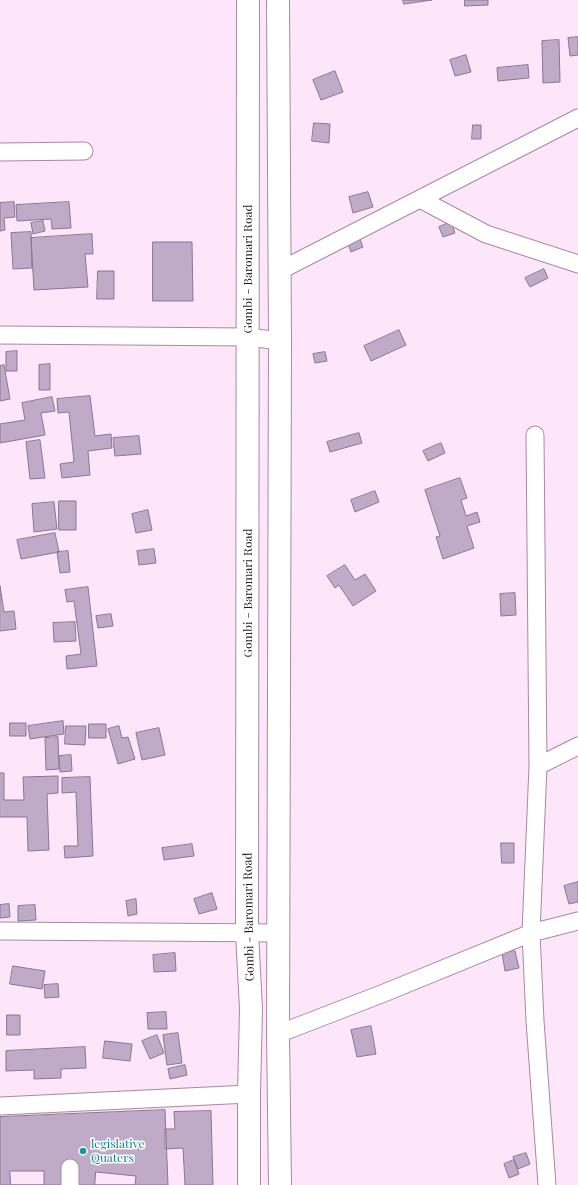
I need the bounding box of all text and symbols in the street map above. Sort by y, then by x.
street label: Gombi - Baromari Road [241,205,255,333]
street label: Gombi - Baromari Road [241,529,255,657]
street label: Gombi - Baromari Road [241,852,257,982]
place label: legislative Quaters [91,1137,145,1165]
marker: legislative Quaters [78,1146,88,1156]

